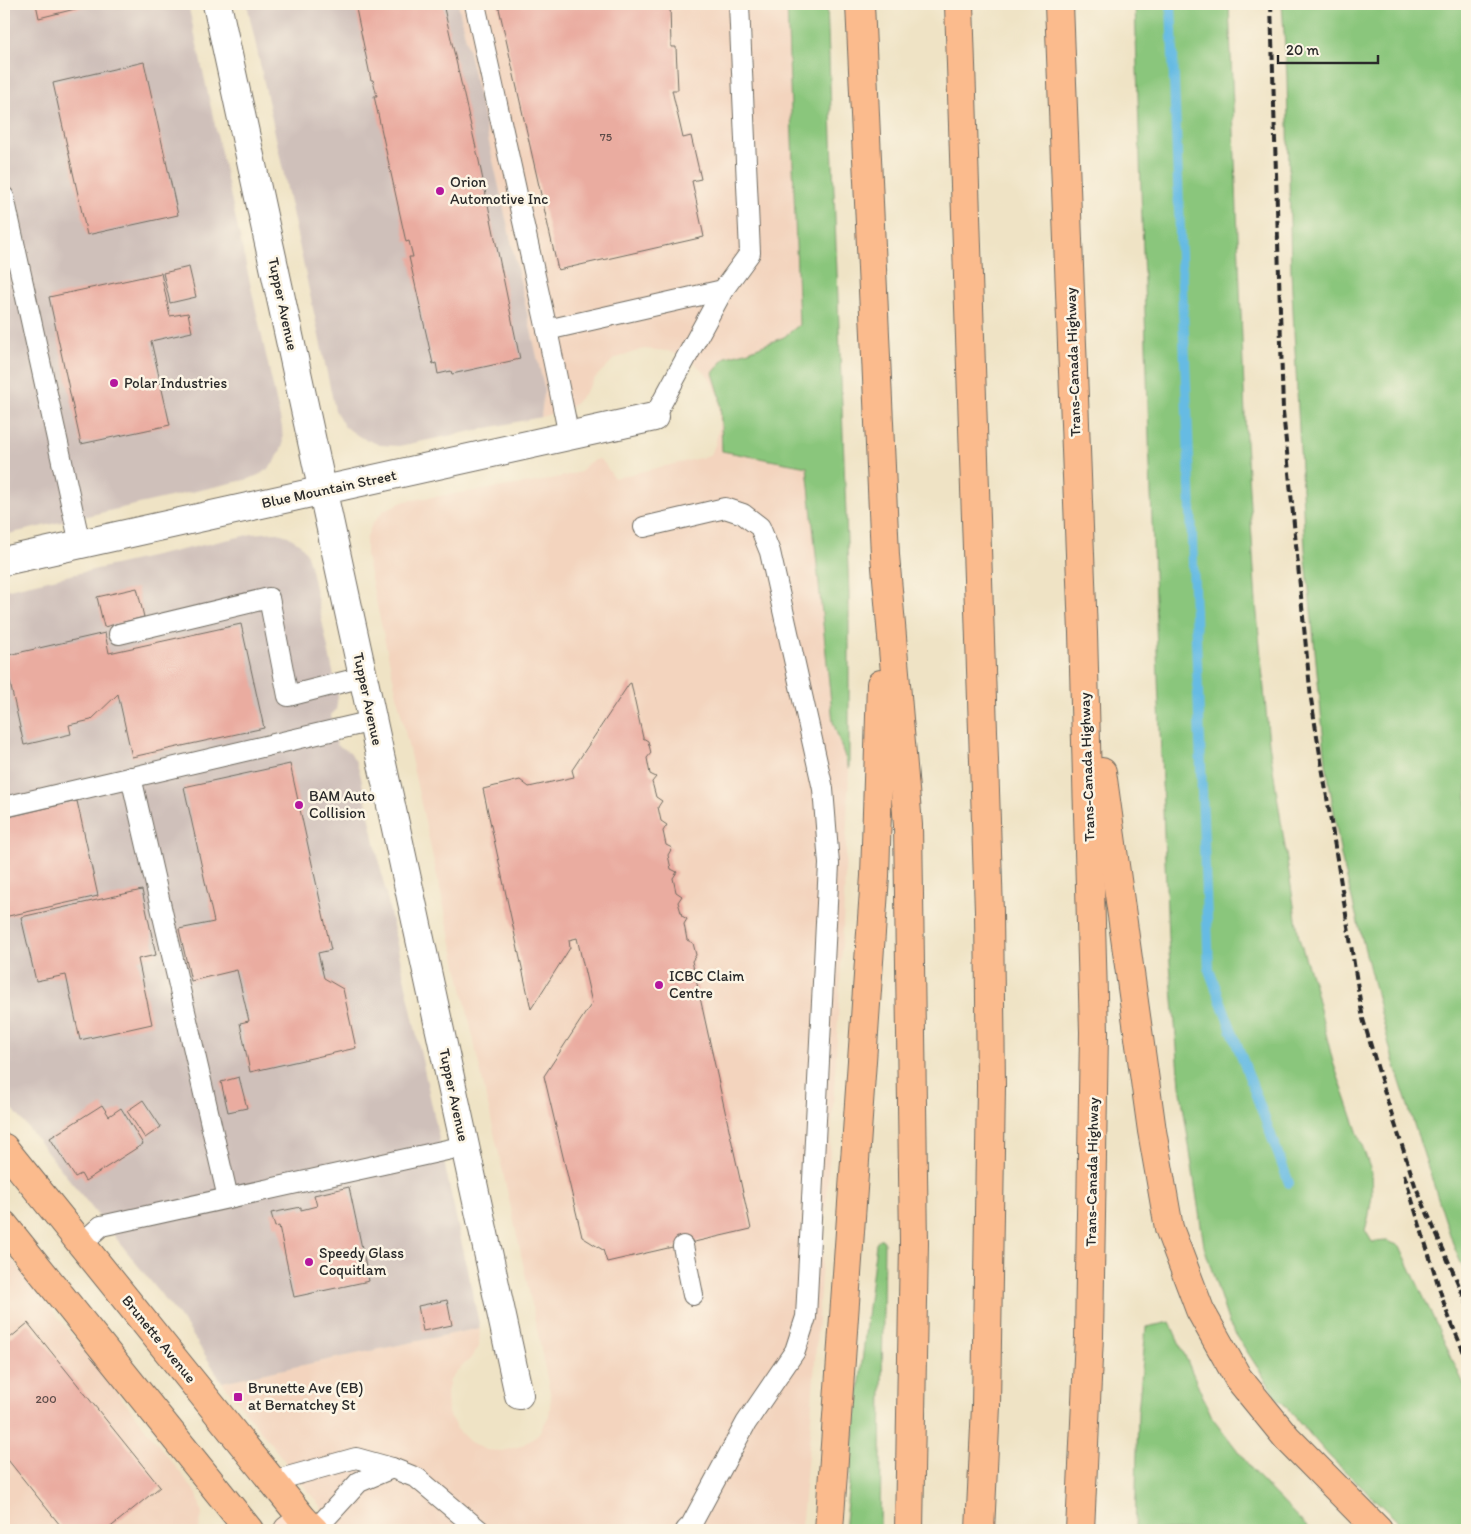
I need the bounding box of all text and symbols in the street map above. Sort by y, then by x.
scale bar [1278,32,1378,64]
text: 20 m [1286,41,1320,59]
house number: 75 [600,130,612,144]
place label: Orion Automotive Inc [450,173,548,208]
marker: Orion Automotive Inc [434,185,446,197]
street label: Tupper Avenue [264,256,302,352]
street label: Trans-Canada Highway [1061,287,1085,437]
place label: Polar Industries [124,374,227,392]
marker: Polar Industries [108,377,120,389]
street label: Blue Mountain Street [260,466,398,512]
street label: Tupper Avenue [349,651,387,747]
street label: Trans-Canada Highway [1075,692,1099,842]
place label: BAM Auto Collision [309,787,375,822]
marker: BAM Auto Collision [293,799,305,811]
place label: ICBC Claim Centre [669,967,744,1002]
marker: ICBC Claim Centre [653,979,665,991]
street label: Tupper Avenue [435,1047,473,1143]
street label: Trans-Canada Highway [1082,1097,1102,1247]
place label: Speedy Glass Coquitlam [319,1244,404,1279]
marker: Speedy Glass Coquitlam [303,1256,315,1268]
street label: Brunette Avenue [118,1291,200,1387]
place label: Brunette Ave (EB) at Bernatchey St [248,1379,363,1414]
marker: Brunette Ave (EB) at Bernatchey St [232,1391,244,1403]
house number: 200 [35,1392,57,1406]

